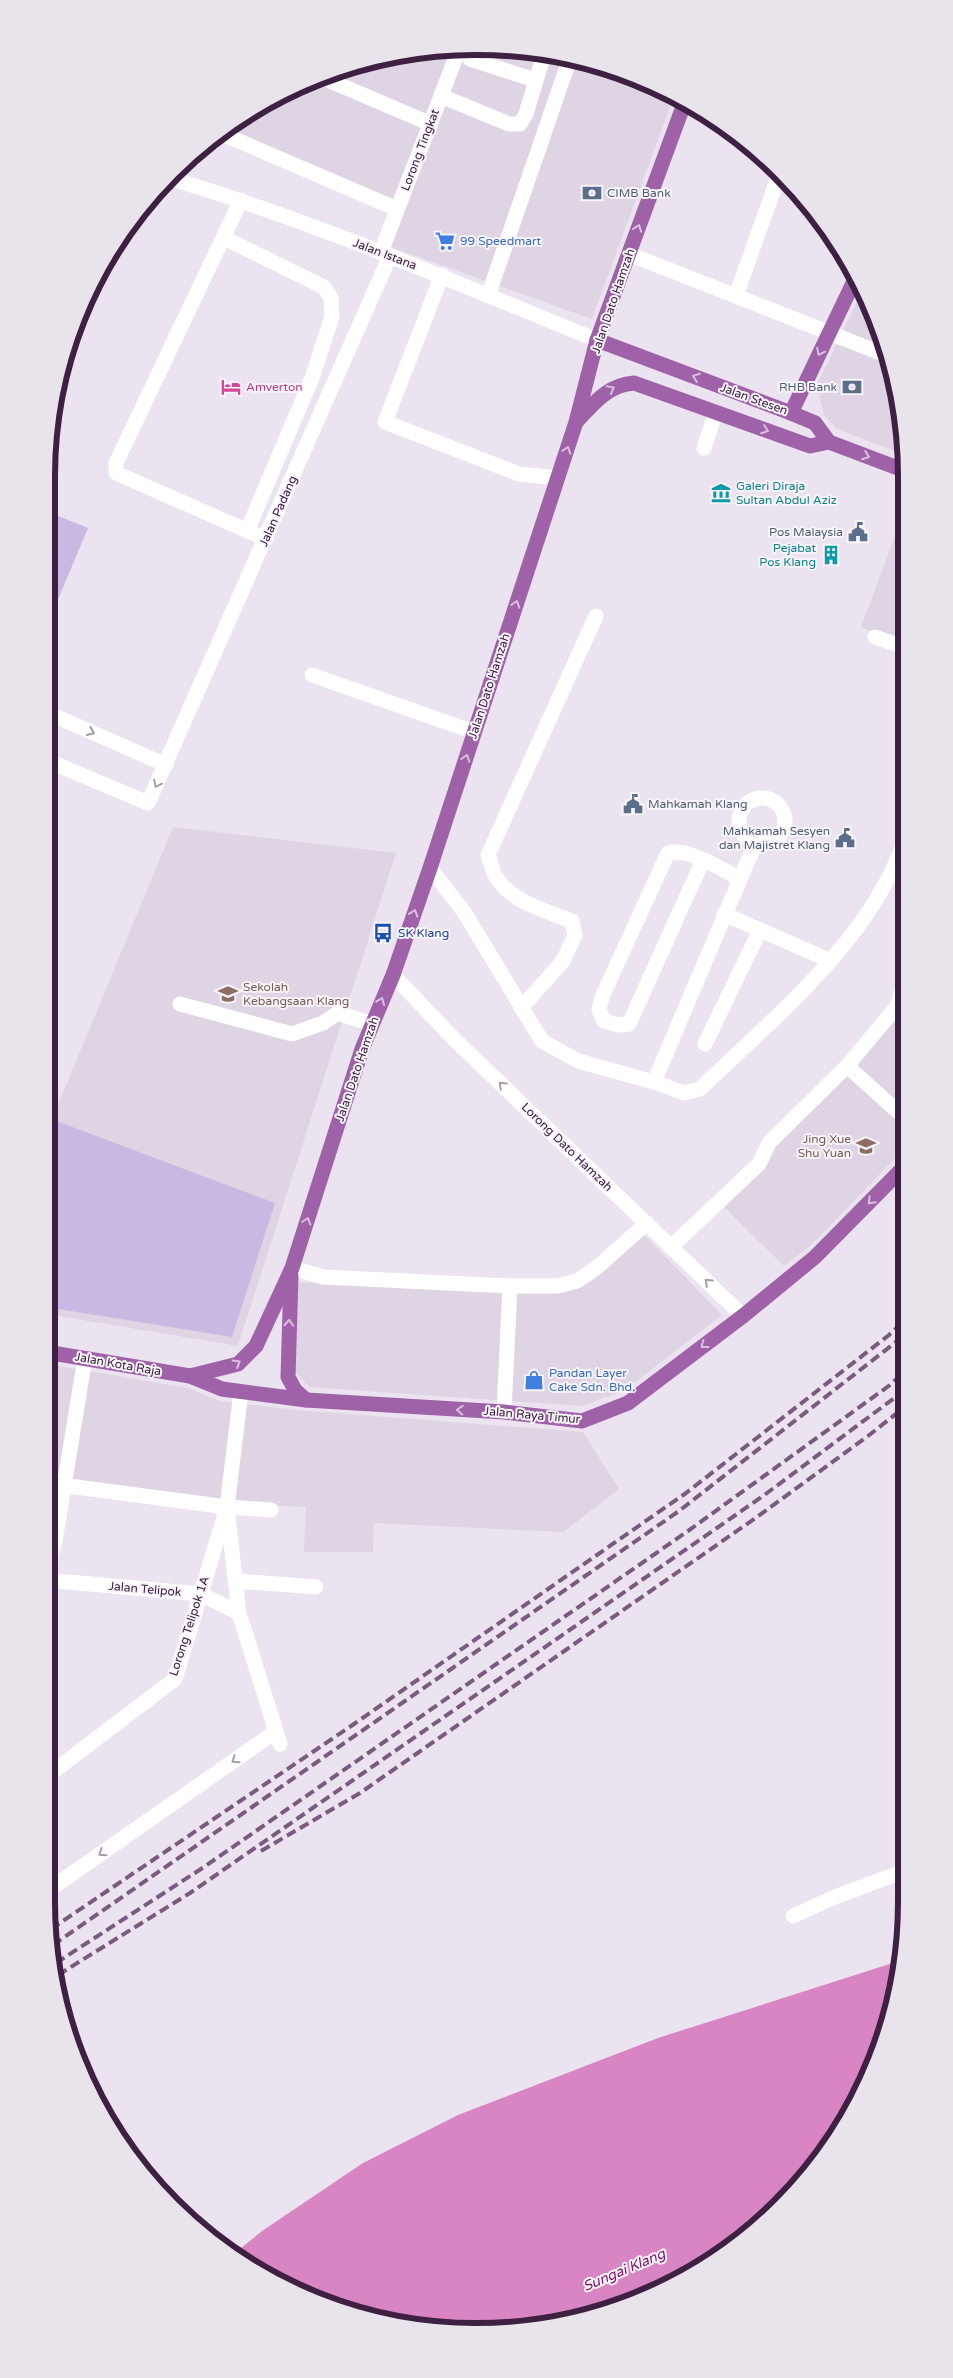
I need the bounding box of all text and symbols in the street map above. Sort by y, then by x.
street label: Lorong Tingkat [398,107,442,193]
bank icon: CIMB Bank [581,182,603,204]
place label: CIMB Bank [607,186,671,200]
one-way arrow [632,225,642,233]
supermarket icon: 99 Speedmart [434,230,456,252]
place label: 99 Speedmart [460,234,542,248]
street label: Jalan Istana [351,235,419,273]
street label: Jalan Dato Hamzah [589,247,637,355]
one-way arrow [816,347,826,356]
one-way arrow [692,373,701,384]
hotel icon: Amverton [220,376,242,398]
bank icon: RHB Bank [841,376,863,398]
place label: Amverton [246,380,303,394]
street label: Jalan Stesen [718,380,790,418]
place label: RHB Bank [779,380,837,394]
one-way arrow [606,385,615,395]
one-way arrow [760,424,768,434]
one-way arrow [561,446,571,454]
one-way arrow [861,450,870,460]
street label: Jalan Padang [256,473,300,549]
place label: Galeri Diraja Sultan Abdul Aziz [736,479,837,507]
museum icon: Galeri Diraja Sultan Abdul Aziz [710,482,732,504]
public building icon: Pos Malaysia [847,521,869,543]
place label: Pos Malaysia [769,525,843,539]
place label: Pejabat Pos Klang [759,541,816,569]
building icon: Pejabat Pos Klang [820,544,842,566]
one-way arrow [511,600,521,609]
street label: Jalan Dato Hamzah [465,632,513,740]
one-way arrow [86,726,95,737]
one-way arrow [460,755,470,763]
one-way arrow [153,779,163,788]
public building icon: Mahkamah Klang [622,793,644,815]
place label: Mahkamah Klang [648,797,748,811]
place label: Mahkamah Sesyen dan Majistret Klang [719,824,830,852]
public building icon: Mahkamah Sesyen dan Majistret Klang [834,827,856,849]
one-way arrow [409,909,419,917]
bus stop icon: SK Klang [372,922,394,944]
place label: SK Klang [398,926,449,940]
place label: Sekolah Kebangsaan Klang [243,980,349,1008]
school or university icon: Sekolah Kebangsaan Klang [217,983,239,1005]
one-way arrow [375,997,386,1006]
street label: Jalan Dato Hamzah [333,1015,381,1123]
one-way arrow [499,1082,508,1091]
street label: Lorong Dato Hamzah [519,1100,615,1194]
place label: Jing Xue Shu Yuan [798,1132,851,1160]
school or university icon: Jing Xue Shu Yuan [855,1135,877,1157]
one-way arrow [868,1195,877,1204]
one-way arrow [301,1218,311,1226]
one-way arrow [705,1279,714,1288]
one-way arrow [284,1319,294,1326]
one-way arrow [701,1340,710,1348]
street label: Jalan Kota Raja [74,1350,162,1378]
one-way arrow [231,1359,240,1369]
place label: Pandan Layer Cake Sdn. Bhd. [549,1366,635,1394]
shop icon: Pandan Layer Cake Sdn. Bhd. [523,1369,545,1391]
one-way arrow [456,1404,464,1415]
street label: Jalan Raya Timur [483,1404,581,1426]
street label: Lorong Telipok 1A [166,1574,212,1678]
street label: Jalan Telipok [108,1579,183,1599]
one-way arrow [231,1754,241,1763]
one-way arrow [98,1847,108,1856]
water label: Sungai Klang [580,2245,669,2295]

